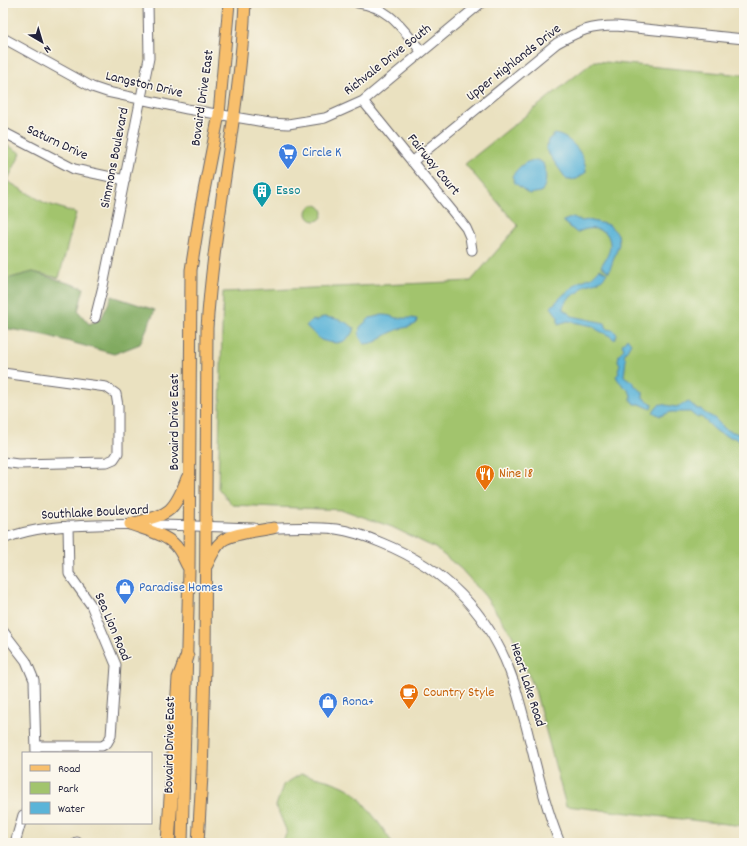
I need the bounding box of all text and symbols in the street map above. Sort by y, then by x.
street label: Richvale Drive South [340,19,436,101]
street label: Upper Highlands Drive [462,20,566,106]
north arrow [22,22,62,62]
text: N [39,40,54,57]
street label: Bovaird Drive East [186,49,220,147]
street label: Langston Drive [103,66,185,104]
street label: Simmons Boulevard [95,106,135,210]
street label: Saturn Drive [23,120,91,166]
street label: Fairway Court [402,130,464,200]
supermarket icon: Circle K [277,142,299,170]
place label: Circle K [302,143,342,163]
building icon: Esso [251,180,273,208]
place label: Esso [276,181,300,201]
street label: Bovaird Drive East [165,374,185,470]
restaurant icon: Nine 18 [474,463,496,491]
place label: Nine 18 [499,464,533,484]
street label: Southlake Boulevard [41,500,149,526]
shop icon: Paradise Homes [114,577,136,605]
place label: Paradise Homes [139,578,223,598]
street label: Sea Lion Road [89,590,135,664]
street label: Heart Lake Road [504,641,550,729]
cafe icon: Country Style [398,682,420,710]
place label: Country Style [423,683,494,703]
shop icon: Rona+ [317,691,339,719]
place label: Rona+ [342,692,374,712]
street label: Bovaird Drive East [159,696,181,794]
legend [22,752,152,824]
text: Road [58,761,80,778]
text: Park [58,781,79,798]
text: Water [58,801,85,818]

